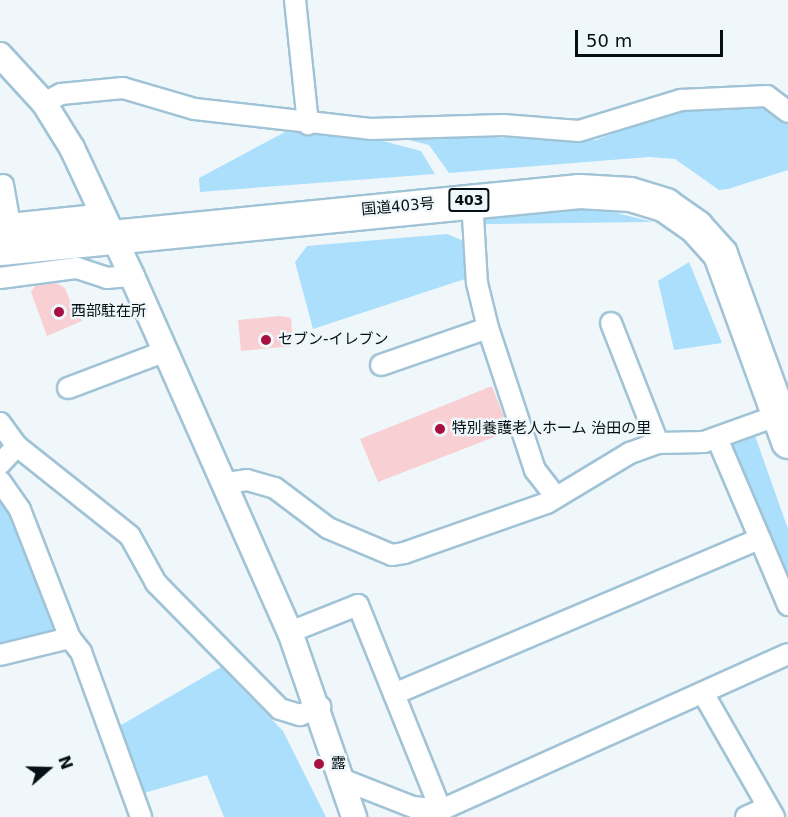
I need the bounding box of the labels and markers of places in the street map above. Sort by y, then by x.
place label: 西部駐在所 [71,303,146,321]
marker: 西部駐在所 [52,305,66,319]
place label: セブン-イレブン [278,331,388,349]
marker: セブン-イレブン [259,333,273,347]
place label: 特別養護老人ホーム 治田の里 [452,420,652,438]
marker: 特別養護老人ホーム 治田の里 [433,422,447,436]
place label: 露 [331,755,346,773]
marker: 露 [312,757,326,771]

